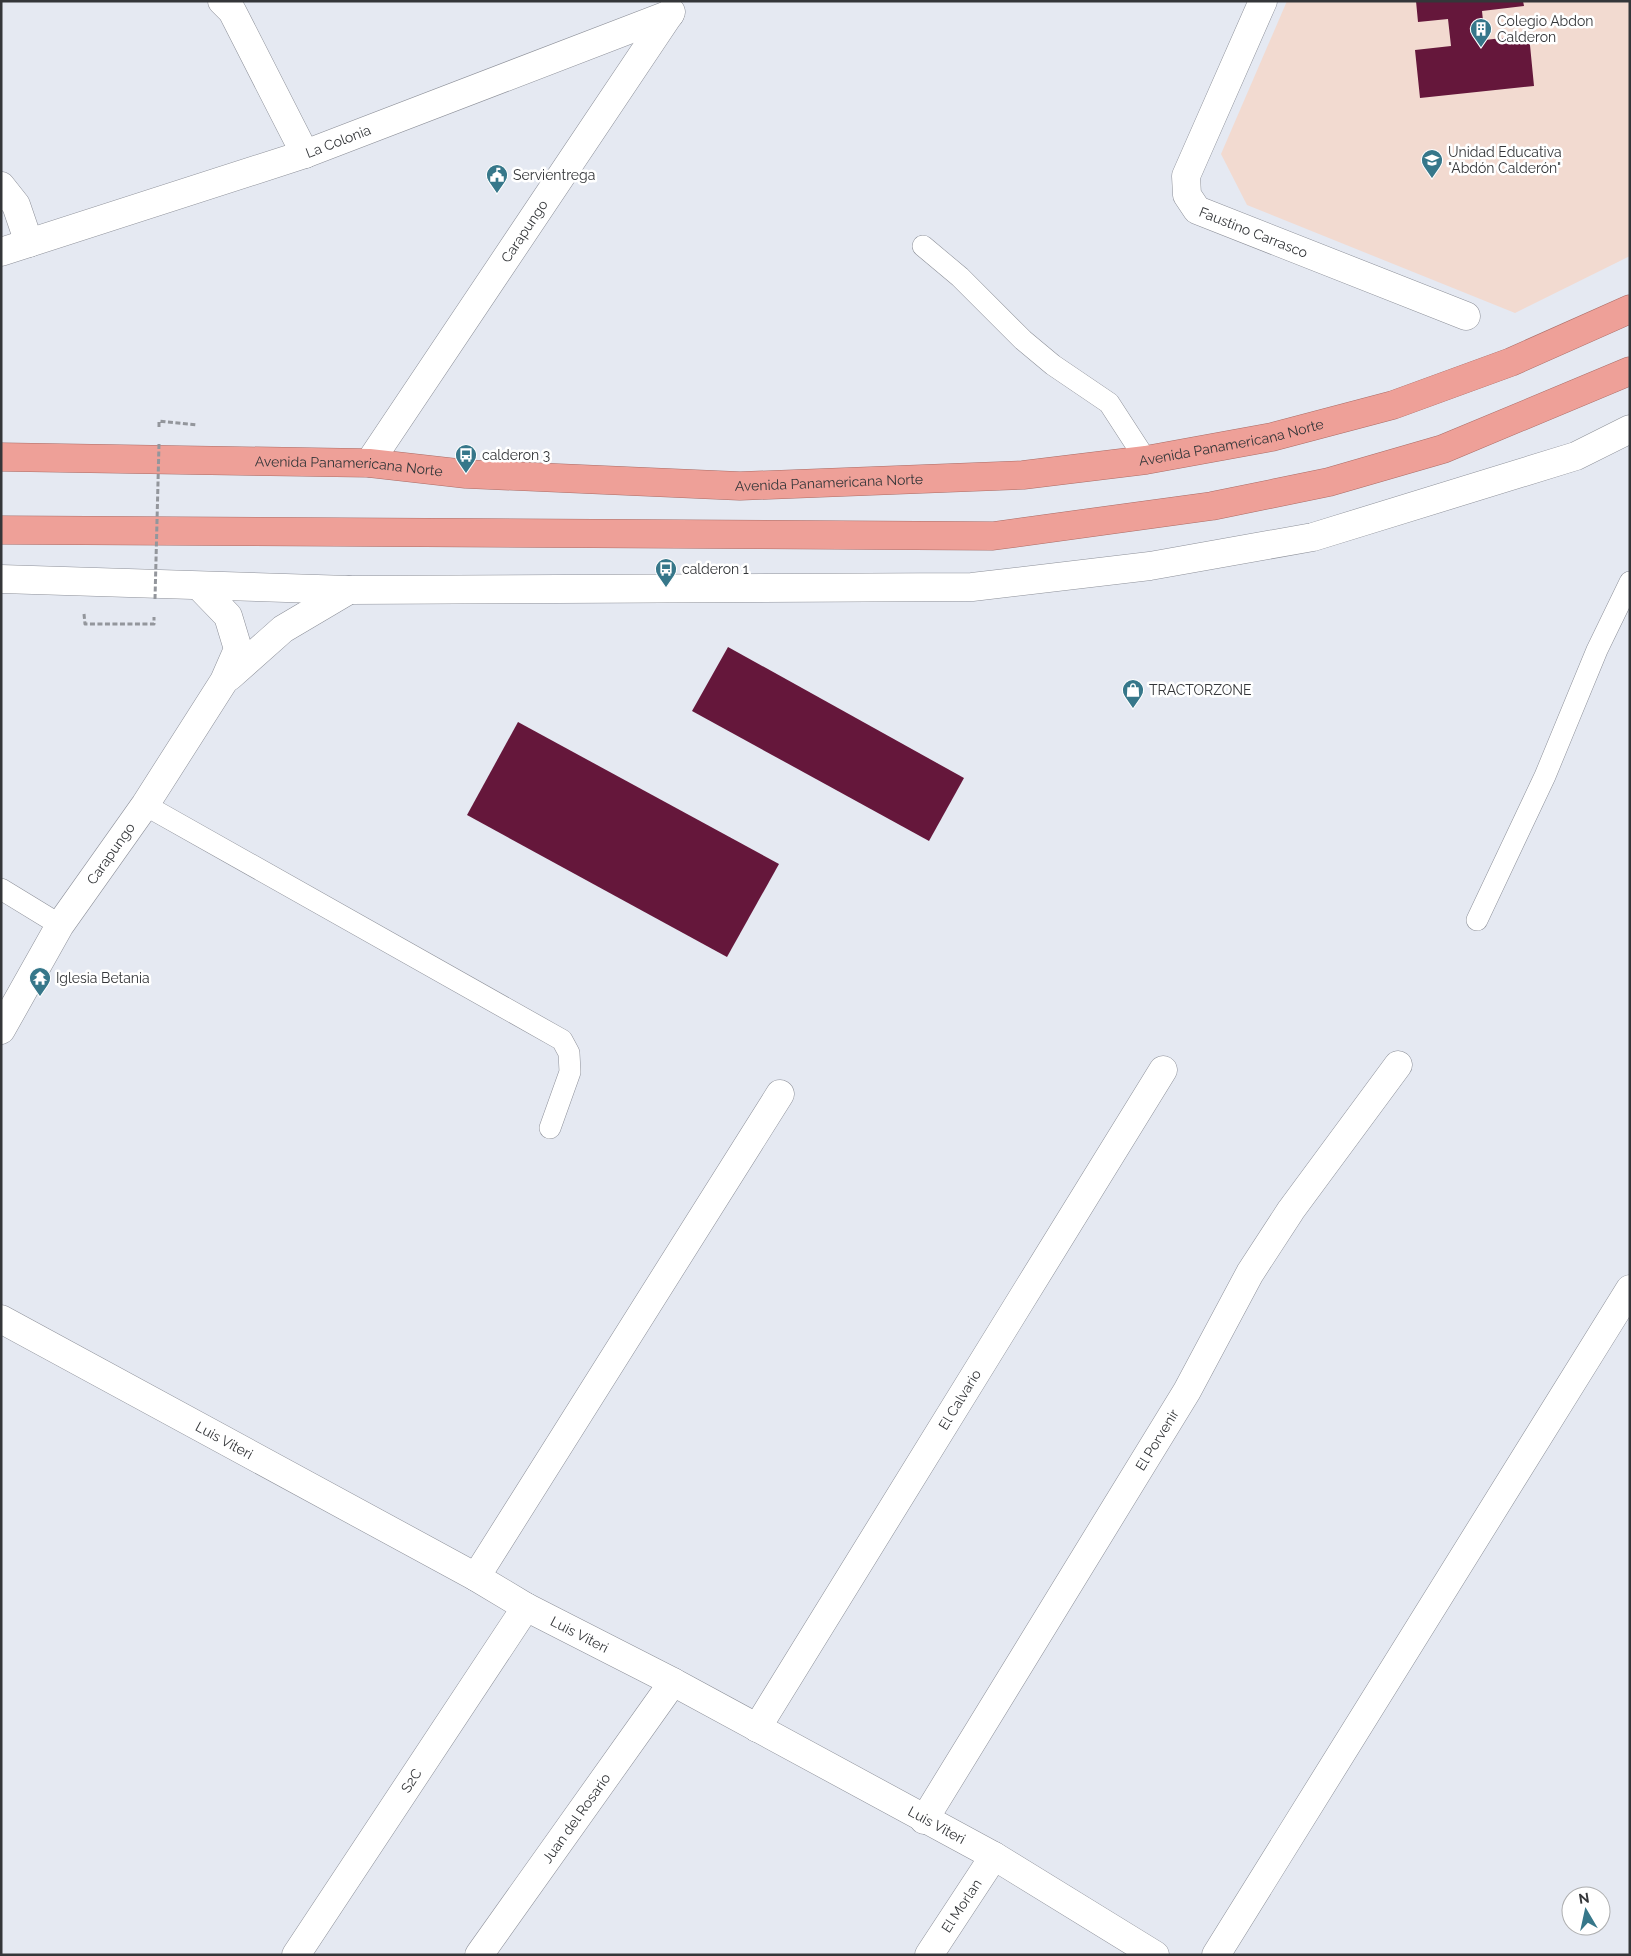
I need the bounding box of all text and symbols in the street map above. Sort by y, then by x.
place label: Colegio Abdon Calderon [1497,13,1593,45]
building icon: Colegio Abdon Calderon [1469,17,1493,48]
street label: La Colonia [303,122,373,161]
place label: Unidad Educativa "Abdón Calderón" [1448,144,1562,176]
school or university icon: Unidad Educativa "Abdón Calderón" [1420,148,1444,179]
public building icon: Servientrega [485,163,509,194]
place label: Servientrega [513,167,595,183]
street label: Carapungo [498,197,551,266]
street label: Faustino Carrasco [1197,204,1310,261]
street label: Avenida Panamericana Norte [1138,416,1325,469]
bus stop icon: calderon 3 [454,443,478,474]
place label: calderon 3 [482,447,550,463]
street label: Avenida Panamericana Norte [255,453,444,479]
street label: Avenida Panamericana Norte [735,471,923,494]
bus stop icon: calderon 1 [654,557,678,588]
place label: calderon 1 [682,561,749,577]
shop icon: TRACTORZONE [1121,678,1145,709]
place label: TRACTORZONE [1149,682,1252,698]
street label: Carapungo [83,820,138,888]
temple icon: Iglesia Betania [28,966,52,997]
place label: Iglesia Betania [56,970,150,986]
street label: El Calvario [935,1367,984,1432]
street label: El Porvenir [1132,1406,1182,1473]
street label: Luis Viteri [193,1418,256,1462]
street label: Luis Viteri [548,1613,611,1656]
street label: S2C [398,1765,425,1796]
street label: Juan del Rosario [539,1770,614,1866]
street label: Luis Viteri [905,1803,968,1847]
street label: El Morlan [938,1876,985,1935]
north arrow [1561,1886,1611,1936]
text: N [1577,1889,1590,1907]

